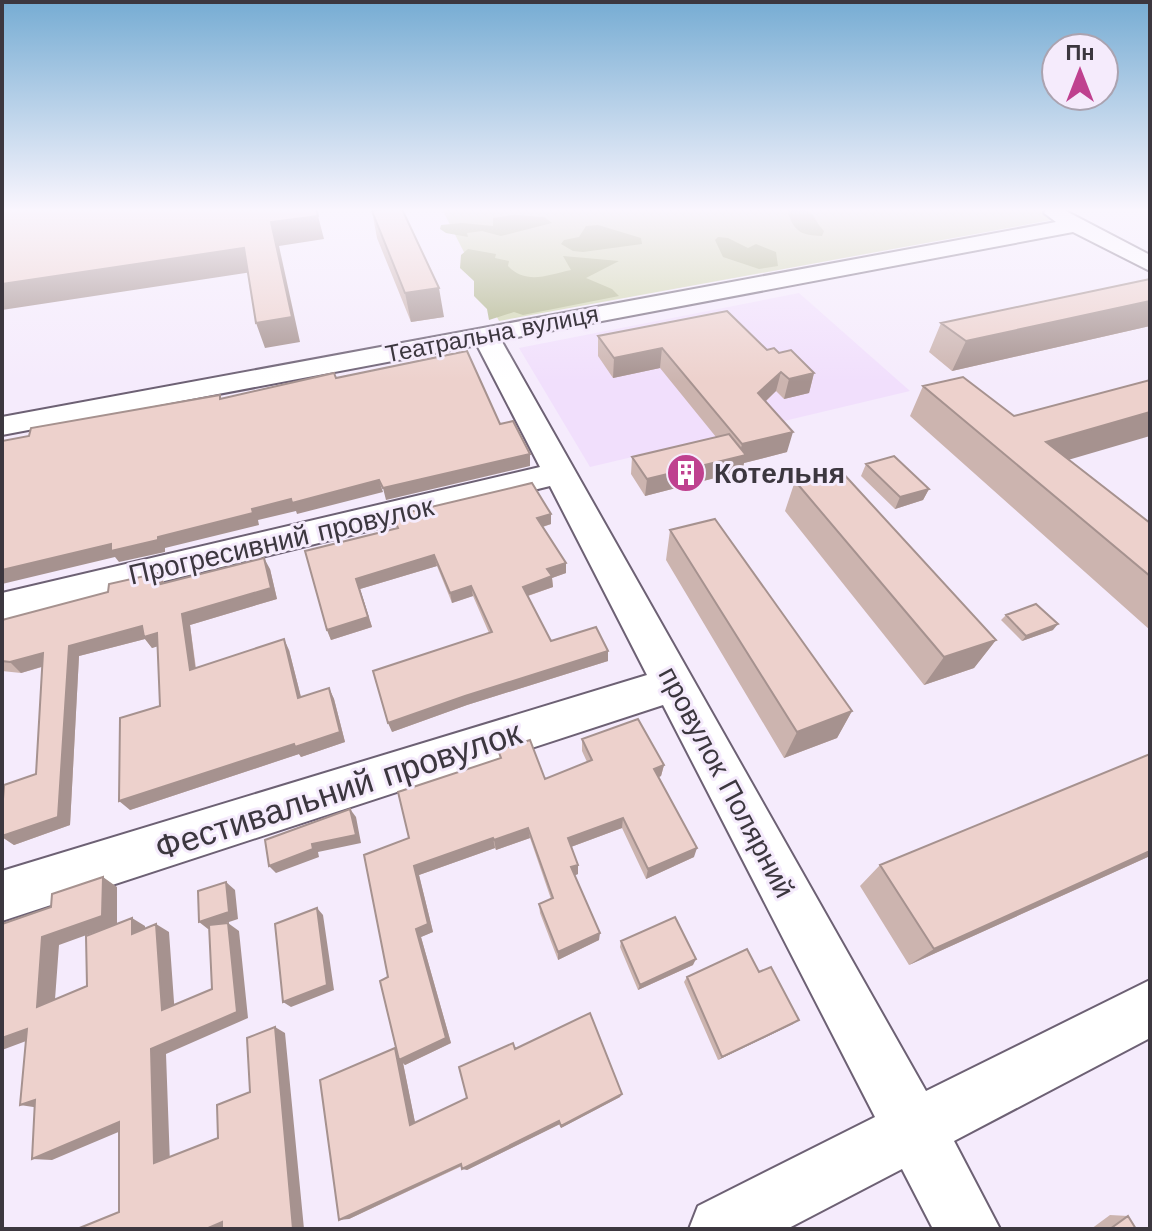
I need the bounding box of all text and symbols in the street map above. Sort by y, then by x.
north arrow [1040,32,1120,112]
text: Пн [1065,40,1095,65]
street label: Театральна вулиця [383,300,601,368]
building icon: Котельня [665,452,707,494]
place label: Котельня [714,457,845,490]
street label: Прогресивний провулок [125,489,437,592]
street label: провулок Полярний [652,661,801,903]
street label: Фестивальний провулок [150,712,527,868]

